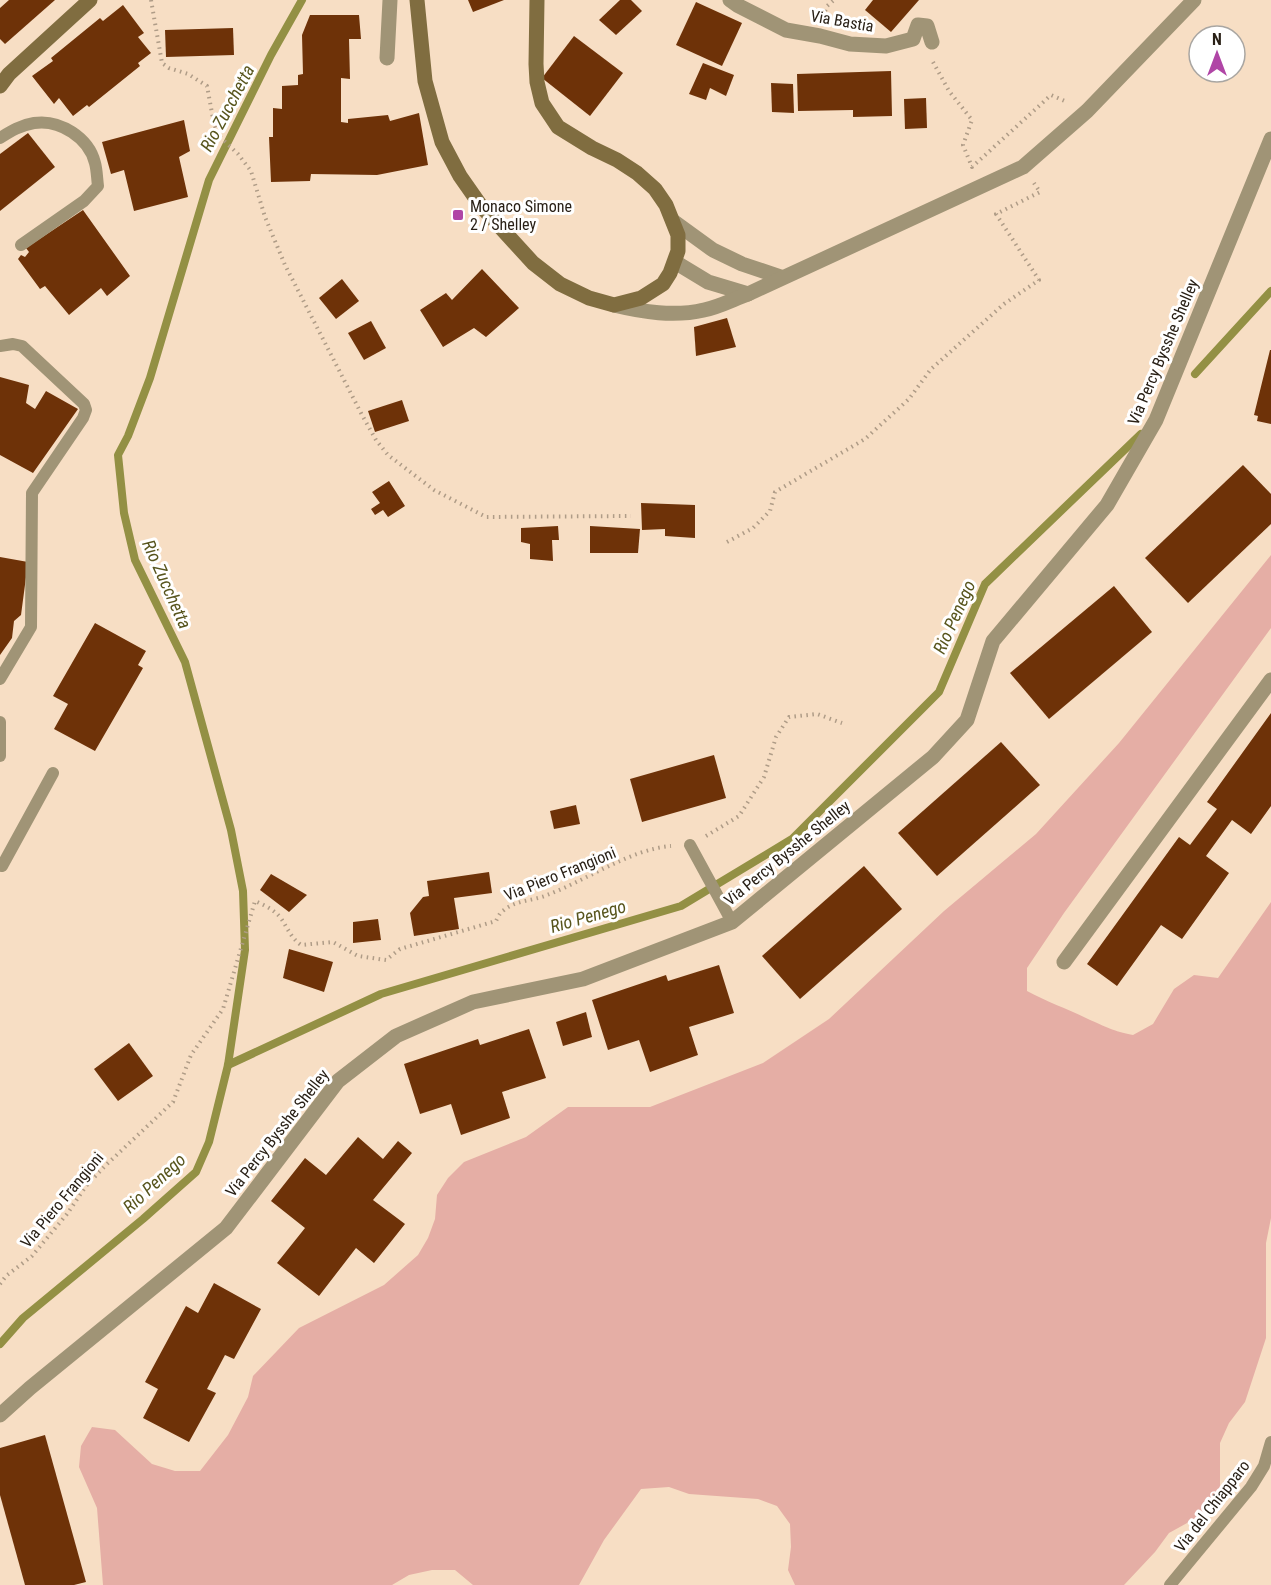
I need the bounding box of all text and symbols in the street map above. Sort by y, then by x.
street label: Via Bastia [809,6,875,36]
north arrow [1187,24,1247,84]
text: N [1212,30,1222,49]
water label: Rio Zucchetta [195,61,259,155]
place label: Monaco Simone 2 / Shelley [470,197,572,234]
marker: Monaco Simone 2 / Shelley [451,208,465,222]
street label: Via Percy Bysshe Shelley [1124,276,1202,428]
water label: Rio Zucchetta [138,536,196,632]
water label: Rio Penego [929,577,979,657]
street label: Via Percy Bysshe Shelley [720,796,854,910]
street label: Via Piero Frangioni [501,843,619,905]
water label: Rio Penego [548,895,628,937]
street label: Via Percy Bysshe Shelley [221,1065,333,1201]
street label: Via Piero Frangioni [17,1148,107,1252]
water label: Rio Penego [118,1149,190,1217]
street label: Via del Chiapparo [1170,1456,1254,1556]

